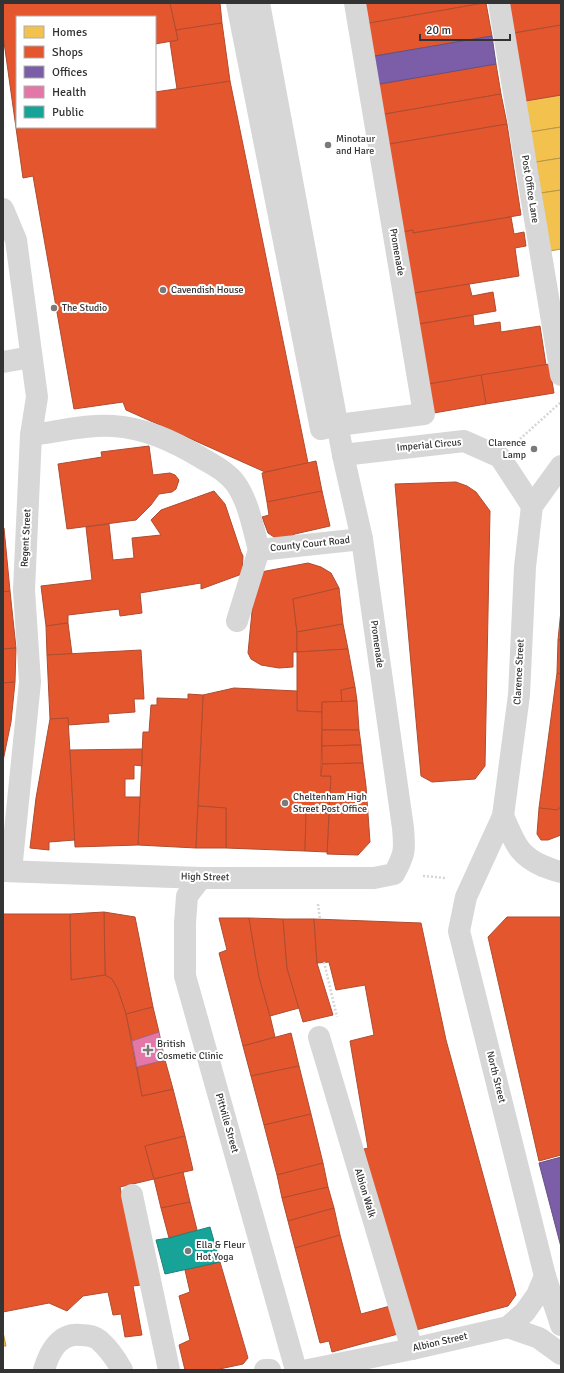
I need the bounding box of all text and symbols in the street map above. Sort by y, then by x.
legend [16,16,156,128]
scale bar [420,16,510,42]
text: 20 m [426,23,451,38]
text: Homes [52,25,87,40]
text: Shops [52,45,83,60]
text: Offices [52,65,87,80]
text: Health [52,85,86,100]
text: Public [52,105,84,120]
place label: Minotaur and Hare [336,133,375,157]
marker: Minotaur and Hare [323,140,333,150]
street label: Post Office Lane [519,154,541,224]
street label: Promenade [387,227,407,277]
place label: Cavendish House [171,284,244,296]
marker: Cavendish House [158,285,168,295]
place label: The Studio [62,302,107,314]
marker: The Studio [49,303,59,313]
street label: Imperial Circus [396,436,462,454]
place label: Clarence Lamp [488,437,526,461]
marker: Clarence Lamp [529,444,539,454]
street label: Regent Street [18,508,34,567]
street label: County Court Road [270,534,350,554]
street label: Promenade [368,619,386,669]
street label: Clarence Street [511,638,527,705]
place label: Cheltenham High Street Post Office [293,791,367,815]
marker: Cheltenham High Street Post Office [280,798,290,808]
street label: High Street [181,871,230,883]
place label: British Cosmetic Clinic [157,1038,224,1062]
marker: British Cosmetic Clinic [142,1044,154,1056]
street label: North Street [484,1050,508,1105]
street label: Pittville Street [213,1092,241,1155]
street label: Albion Walk [352,1167,378,1219]
place label: Ella & Fleur Hot Yoga [196,1239,246,1263]
marker: Ella & Fleur Hot Yoga [183,1246,193,1256]
street label: Albion Street [411,1330,469,1354]

